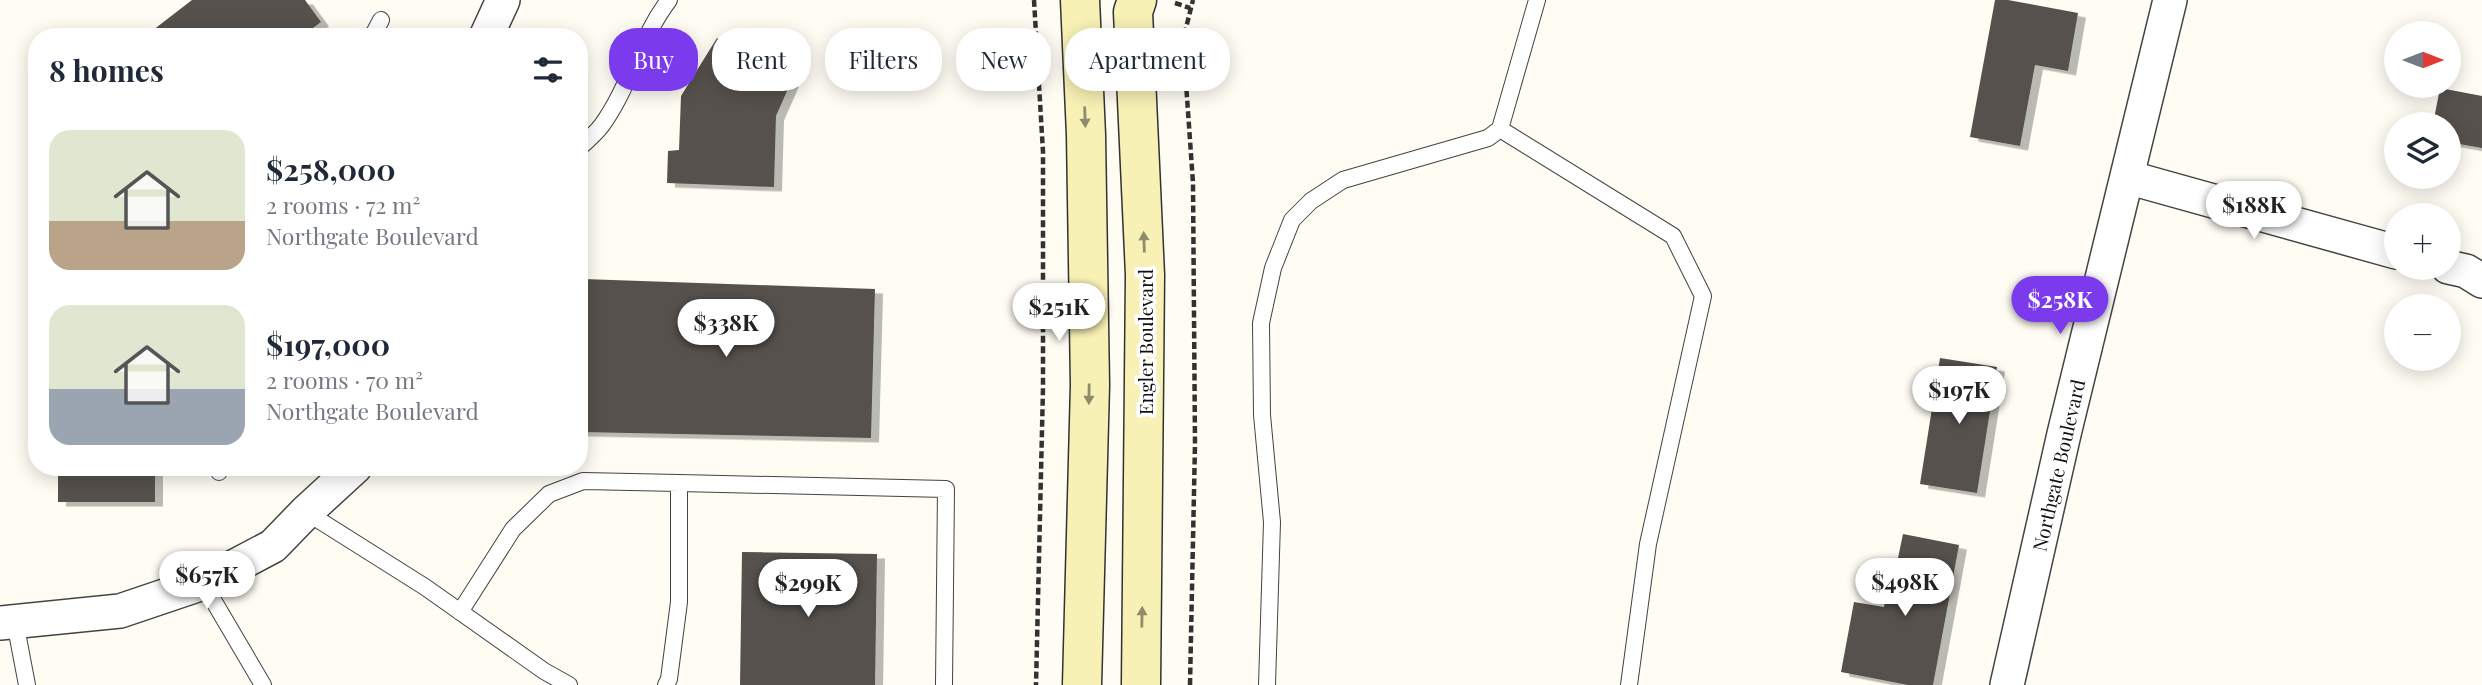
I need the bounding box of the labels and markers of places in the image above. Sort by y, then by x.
pin: $188K [2205,182,2303,241]
pin: $258K [2011,276,2109,336]
pin: $251K [1010,284,1108,343]
pin: $338K [677,300,775,359]
pin: $197K [1910,366,2008,426]
pin: $657K [158,552,256,611]
pin: $498K [1856,558,1954,618]
pin: $299K [759,560,857,619]

